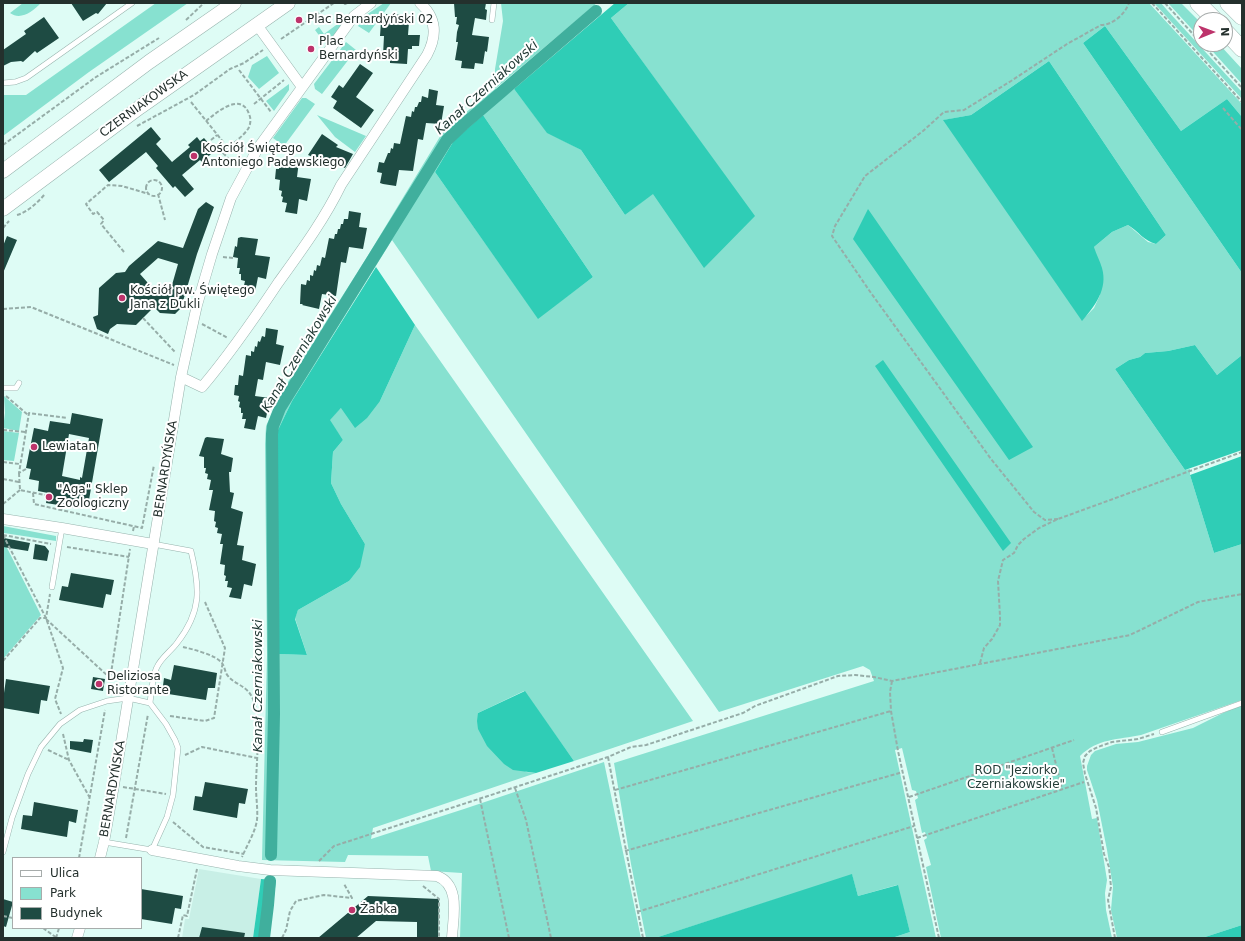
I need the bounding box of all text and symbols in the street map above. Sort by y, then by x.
north arrow [1193,12,1233,52]
place label: Plac Bernardyński 02 [307,13,433,27]
marker: Plac Bernardyński 02 [294,15,304,25]
text: N [1218,27,1231,37]
place label: Plac Bernardyński [319,35,398,63]
water label: Kanał Czerniakowski [432,38,542,138]
marker: Plac Bernardyński [306,44,316,54]
street label: CZERNIAKOWSKA [97,67,191,141]
place label: Kościół Świętego Antoniego Padewskiego [202,142,345,170]
marker: Kościół Świętego Antoniego Padewskiego [189,151,199,161]
place label: Kościół pw. Świętego Jana z Dukli [130,284,255,312]
marker: Kościół pw. Świętego Jana z Dukli [117,293,127,303]
water label: Kanał Czerniakowski [259,293,341,415]
street label: BERNARDYŃSKA [151,419,181,519]
place label: Lewiatan [42,440,96,454]
marker: Lewiatan [29,442,39,452]
place label: "Aga" Sklep Zoologiczny [57,483,129,511]
marker: "Aga" Sklep Zoologiczny [44,492,54,502]
water label: Kanał Czerniakowski [251,619,267,753]
place label: Deliziosa Ristorante [107,670,169,698]
marker: Deliziosa Ristorante [94,679,104,689]
street label: BERNARDYŃSKA [97,739,129,839]
park label: ROD "Jeziorko Czerniakowskie" [967,764,1065,792]
legend [12,857,142,929]
text: Ulica [50,866,79,880]
text: Park [50,886,76,900]
place label: Żabka [360,903,397,917]
marker: Żabka [347,905,357,915]
text: Budynek [50,906,103,920]

